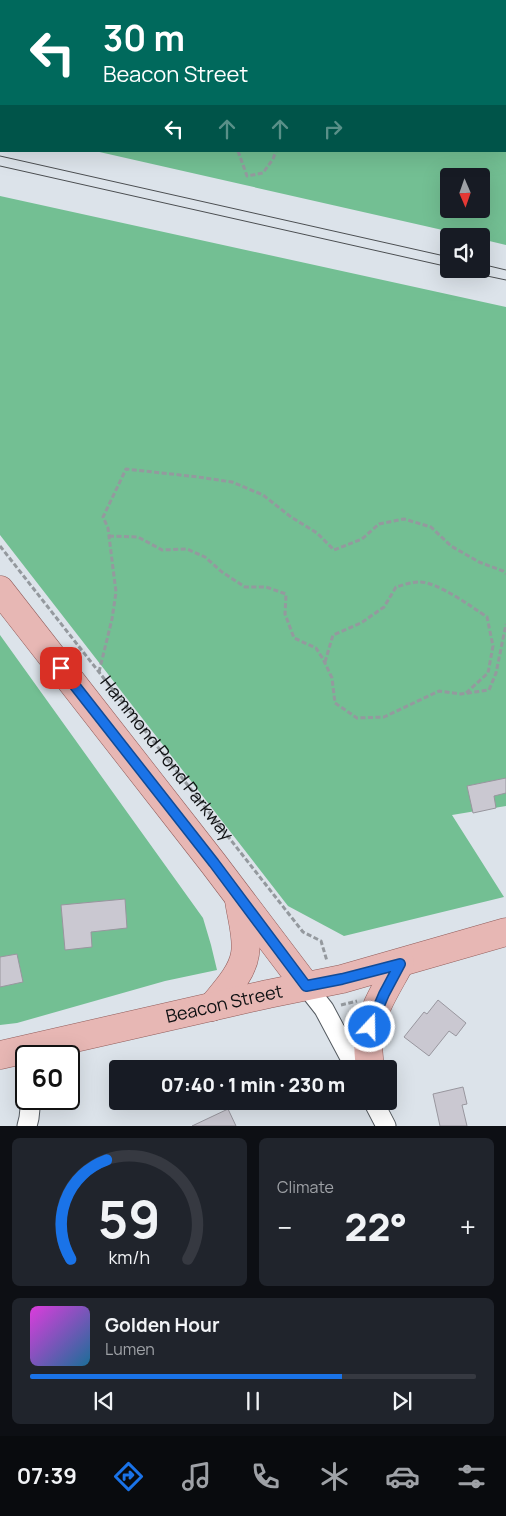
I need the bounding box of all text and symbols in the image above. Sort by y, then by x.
text: 30 m [103,14,185,62]
icon: left [20,20,85,85]
text: Beacon Street [103,59,248,89]
icon: left [160,115,188,143]
icon: ahead [213,115,241,143]
icon: ahead [266,115,294,143]
icon: right [319,115,347,143]
north arrow [440,168,490,218]
map controls [440,168,490,278]
button: sound [440,228,490,278]
pin [40,647,82,689]
icon: arrive [47,654,75,682]
street label: Hammond Pond Parkway [95,671,240,845]
street label: Beacon Street [163,978,285,1028]
position arrow [343,1000,395,1052]
speed limit sign: 60 [15,1045,80,1110]
text: 07:40 · 1 min · 230 m [161,1072,345,1098]
text: Climate [277,1176,334,1198]
text: 59 [98,1183,161,1254]
text: 22° [344,1200,407,1252]
text: − [277,1208,292,1246]
text: + [460,1208,476,1246]
text: km/h [109,1245,150,1269]
text: Golden Hour [105,1312,219,1338]
text: Lumen [105,1338,155,1360]
icon: previous [90,1387,118,1415]
icon: pause [239,1387,267,1415]
icon: next [388,1387,416,1415]
icon: directions [111,1459,146,1494]
icon: music [179,1459,214,1494]
icon: phone [248,1459,283,1494]
icon: climate [317,1459,352,1494]
icon: car [385,1459,420,1494]
icon: filters [454,1459,489,1494]
text: 07:39 [17,1461,77,1491]

